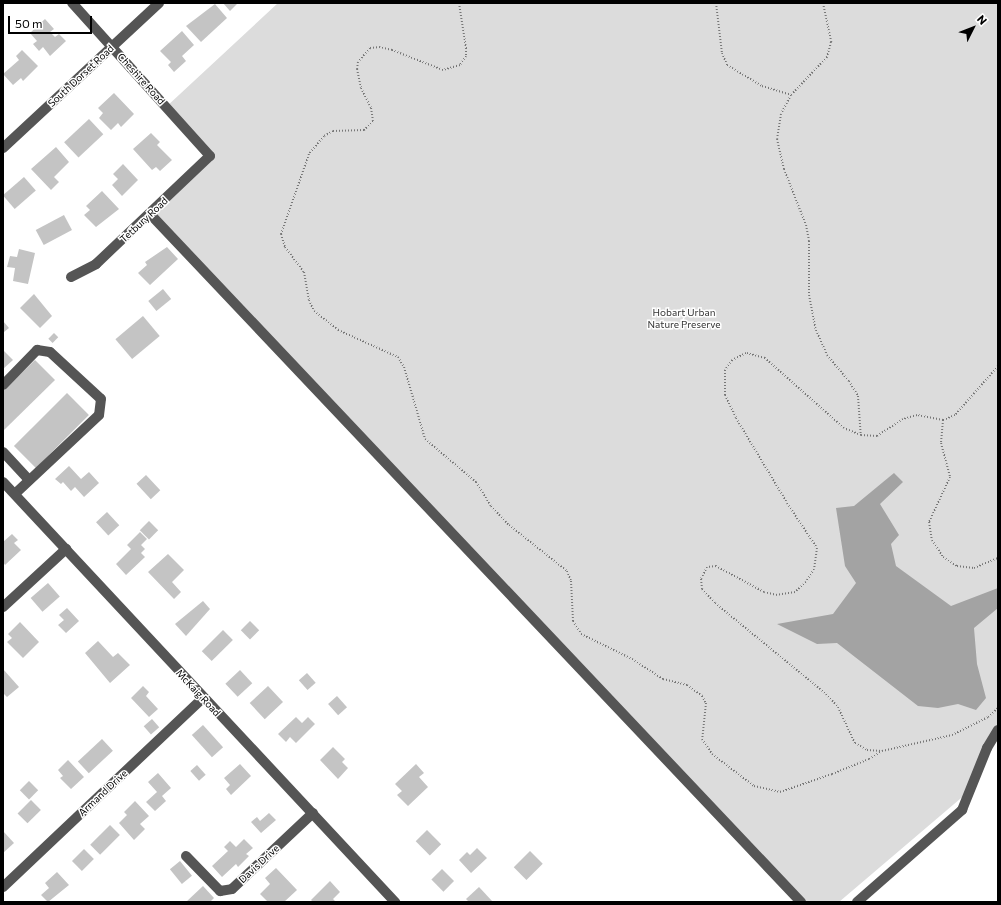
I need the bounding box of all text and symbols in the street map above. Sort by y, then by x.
scale bar [10,8,94,34]
north arrow [953,8,993,48]
text: N [975,12,990,27]
text: 50 m [15,16,43,30]
street label: South Dorset Road [46,42,116,110]
street label: Cheshire Road [115,51,167,107]
street label: Tetbury Road [118,195,170,245]
park label: Hobart Urban Nature Preserve [648,306,720,330]
street label: McKaig Road [173,667,223,719]
street label: Armand Drive [76,767,130,819]
street label: Davis Drive [236,842,282,886]

